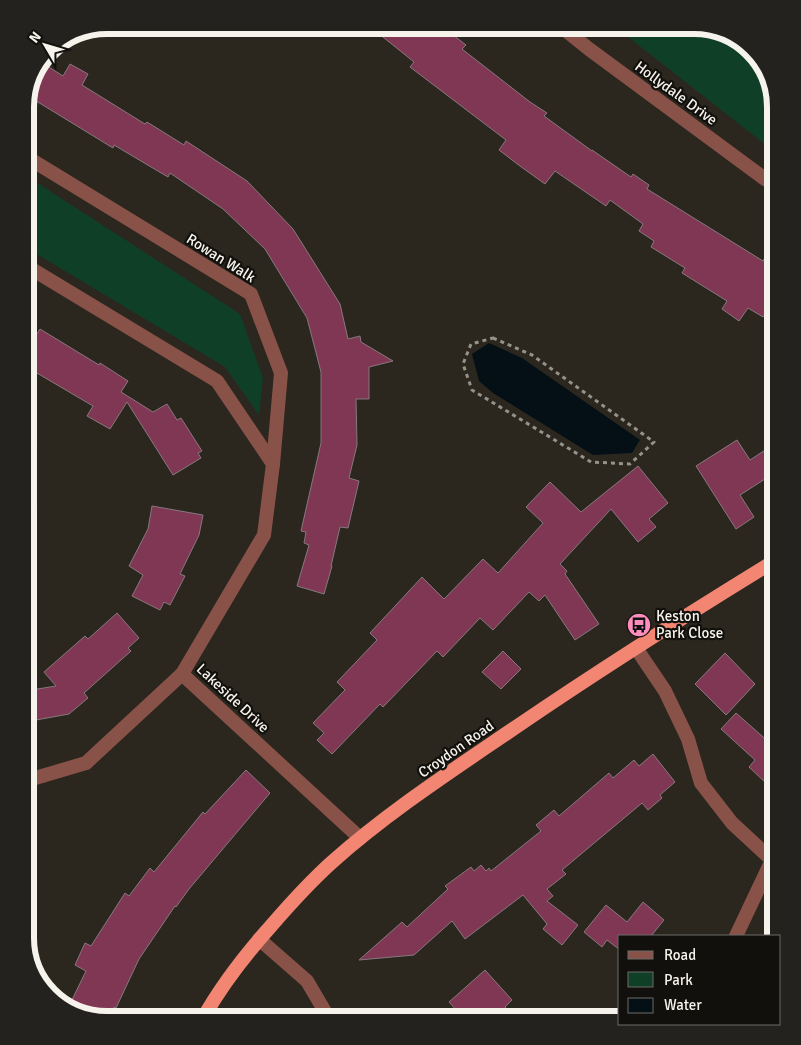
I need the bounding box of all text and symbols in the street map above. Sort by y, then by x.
north arrow [20,20,70,70]
text: N [25,28,45,46]
street label: Hollydale Drive [631,57,721,129]
street label: Rowan Walk [183,230,259,287]
place label: Keston Park Close [656,607,723,642]
bus stop icon: Keston Park Close [626,612,652,638]
street label: Lakeside Drive [193,660,273,736]
street label: Croydon Road [415,716,497,782]
legend [618,935,781,1025]
text: Road [664,946,696,964]
text: Park [664,971,693,989]
text: Water [664,996,702,1014]

